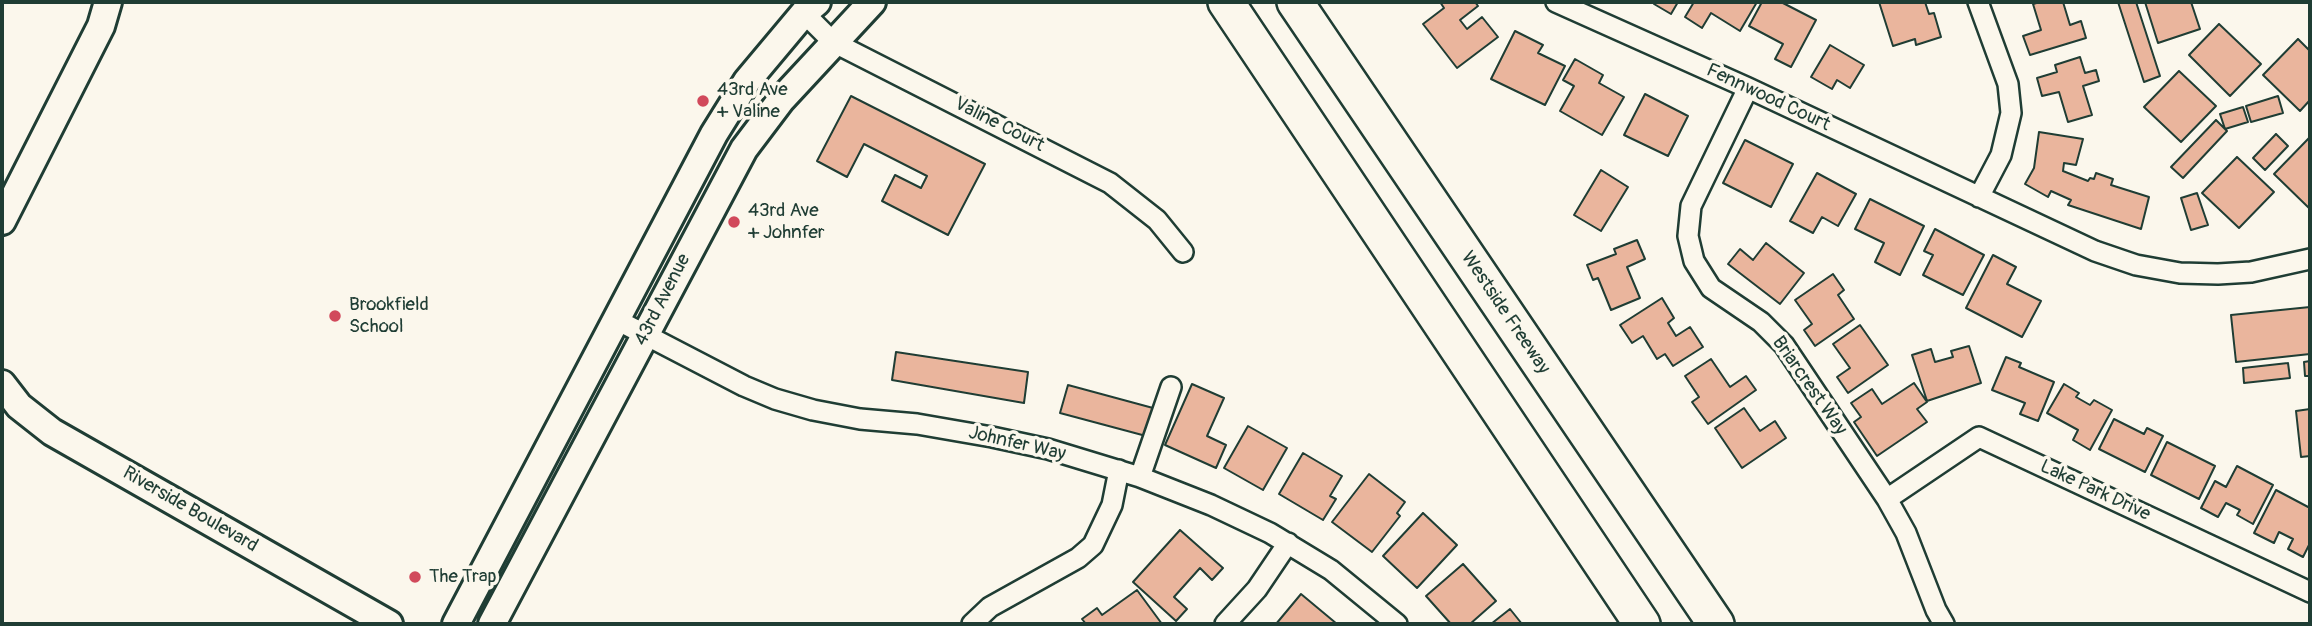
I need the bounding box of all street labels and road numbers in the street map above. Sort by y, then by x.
street label: Fennwood Court [1702,59,1834,137]
street label: Valine Court [950,93,1048,157]
street label: Westside Freeway [1456,247,1554,379]
street label: 43rd Avenue [630,250,696,350]
street label: Briarcrest Way [1767,332,1851,440]
street label: Johnfer Way [966,422,1068,466]
street label: Lake Park Drive [2036,456,2154,526]
street label: Riverside Boulevard [118,462,262,558]

